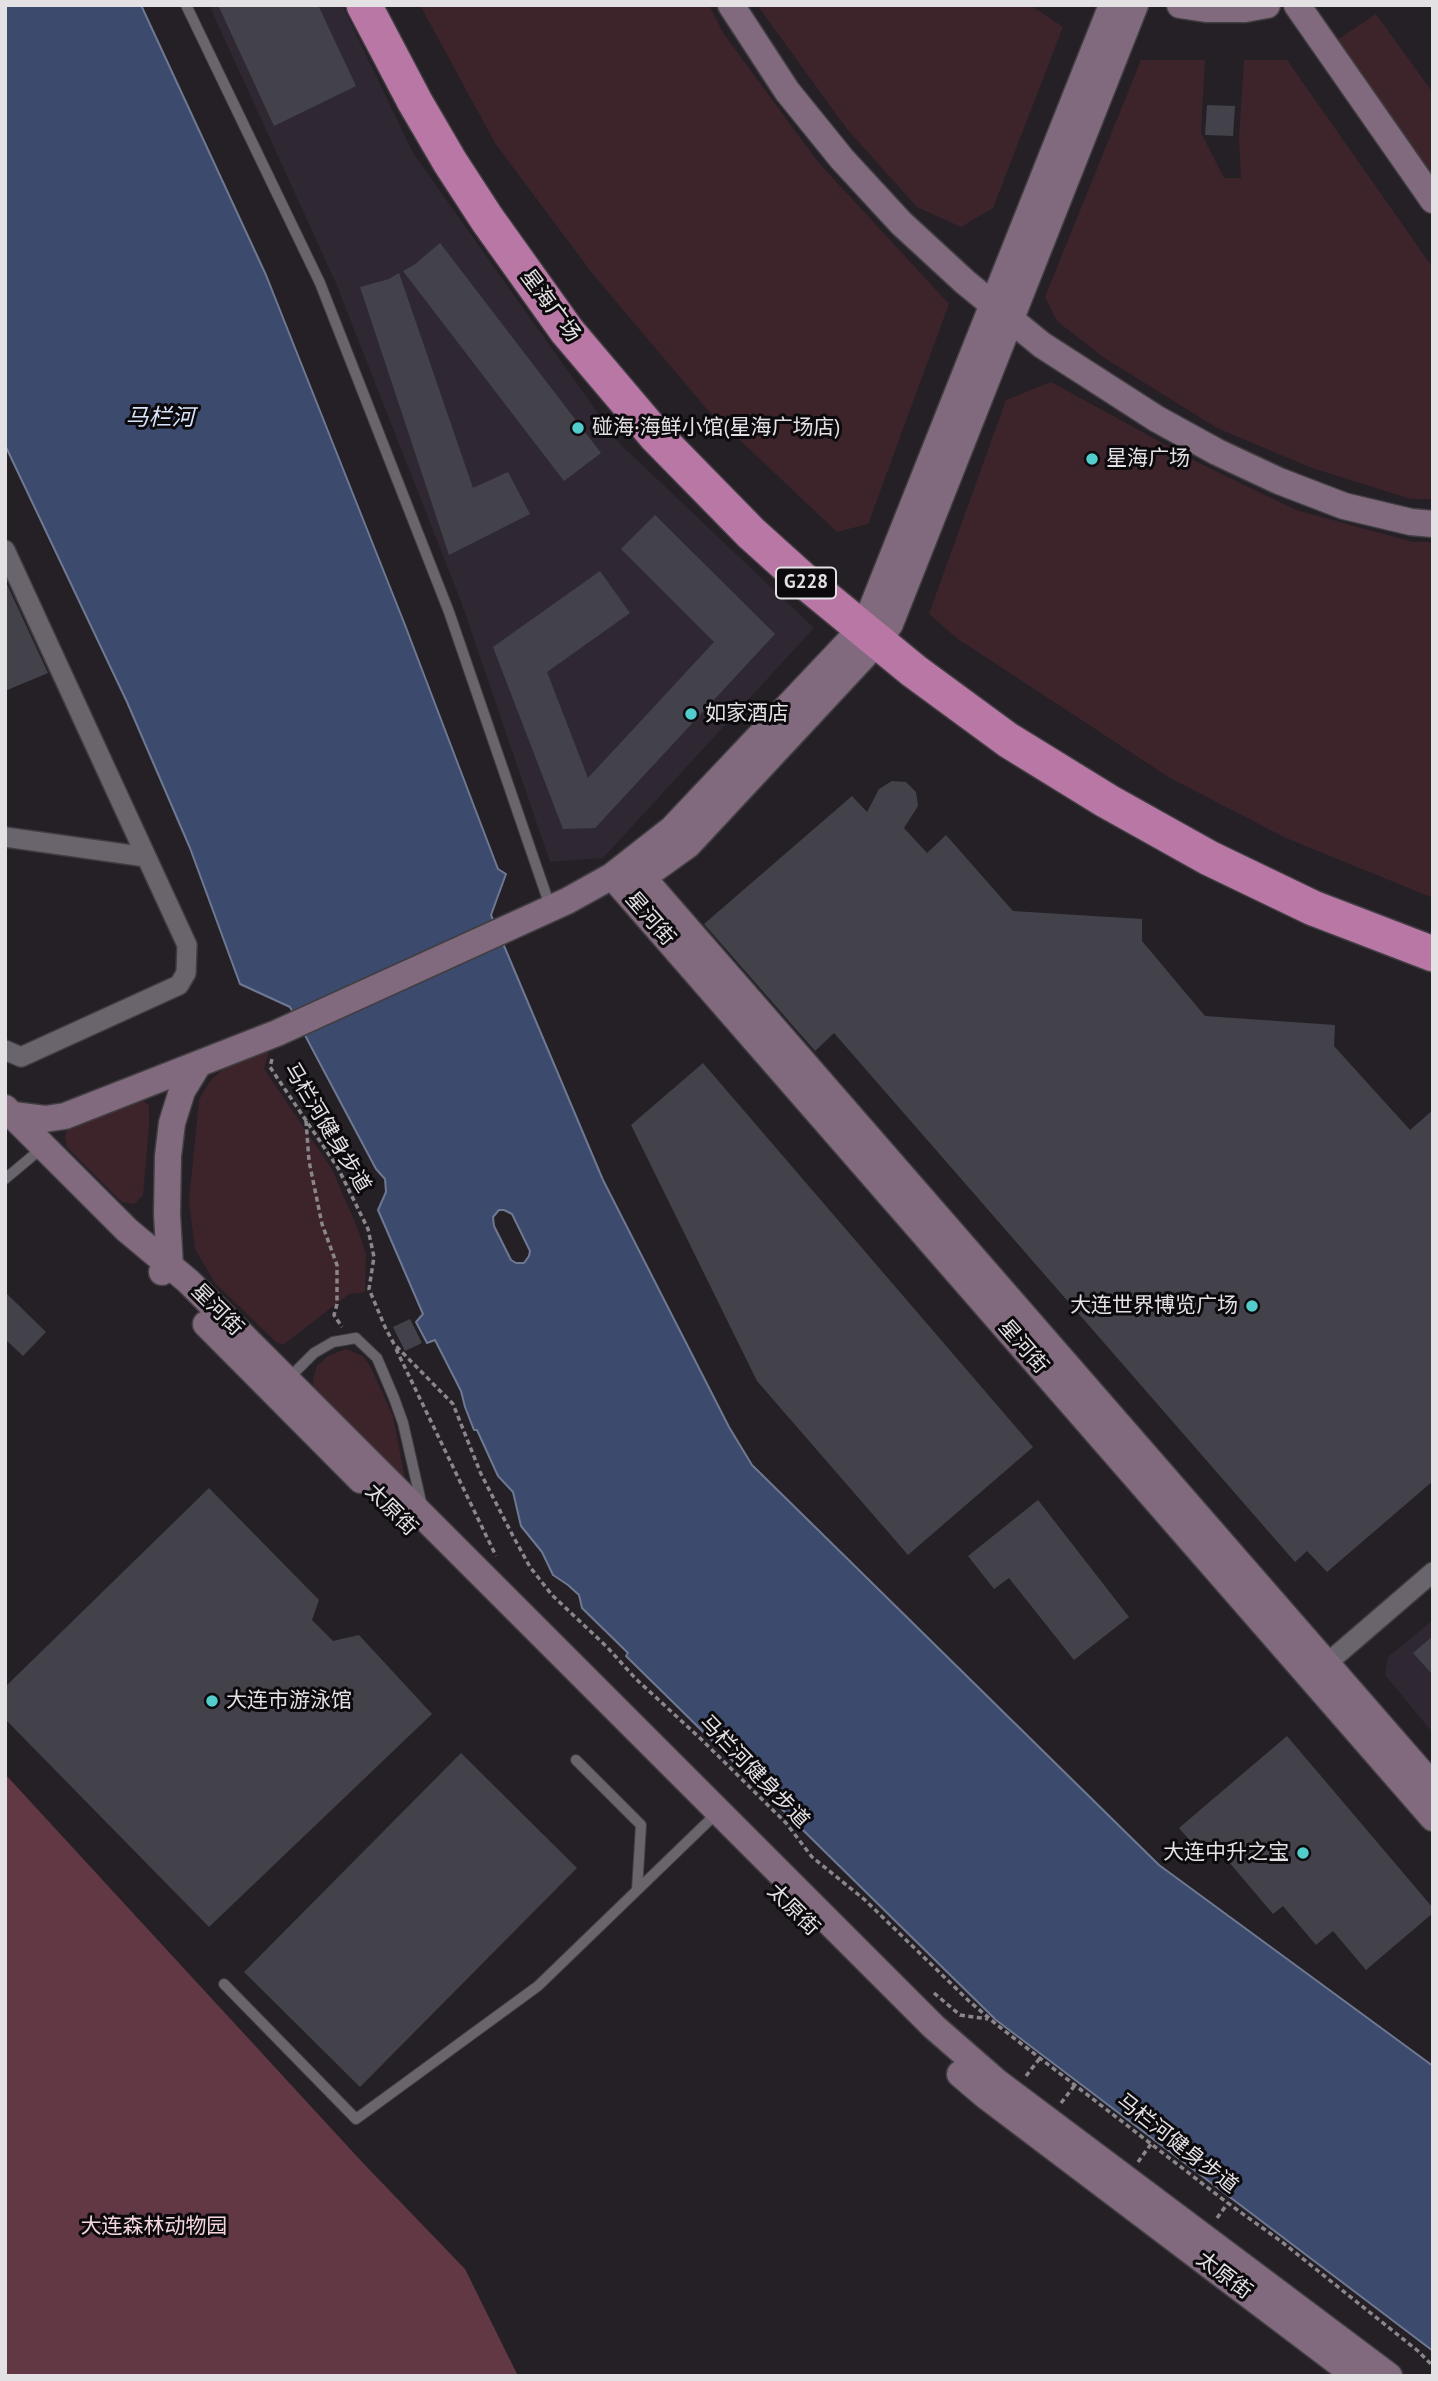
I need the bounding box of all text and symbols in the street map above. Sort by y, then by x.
street label: 星海广场 [515,265,585,347]
water label: 马栏河 [126,404,194,432]
place label: 碰海·海鲜小馆(星海广场店) [592,415,840,441]
marker: 碰海·海鲜小馆(星海广场店) [570,420,586,436]
place label: 星海广场 [1106,446,1190,472]
marker: 星海广场 [1084,451,1100,467]
road number: G228 [776,568,836,598]
place label: 如家酒店 [705,701,789,727]
marker: 如家酒店 [683,706,699,722]
street label: 星河街 [620,887,680,951]
street label: 马栏河健身步道 [278,1059,376,1197]
street label: 星河街 [186,1279,248,1341]
place label: 大连世界博览广场 [1070,1293,1238,1319]
marker: 大连世界博览广场 [1244,1298,1260,1314]
street label: 星河街 [993,1315,1053,1379]
street label: 太原街 [360,1479,422,1541]
place label: 大连市游泳馆 [226,1688,352,1714]
marker: 大连市游泳馆 [204,1693,220,1709]
street label: 马栏河健身步道 [694,1710,814,1834]
place label: 大连中升之宝 [1163,1840,1289,1866]
marker: 大连中升之宝 [1295,1845,1311,1861]
street label: 太原街 [762,1879,824,1941]
street label: 马栏河健身步道 [1111,2089,1243,2199]
park label: 大连森林动物园 [81,2214,227,2240]
street label: 太原街 [1191,2247,1257,2305]

